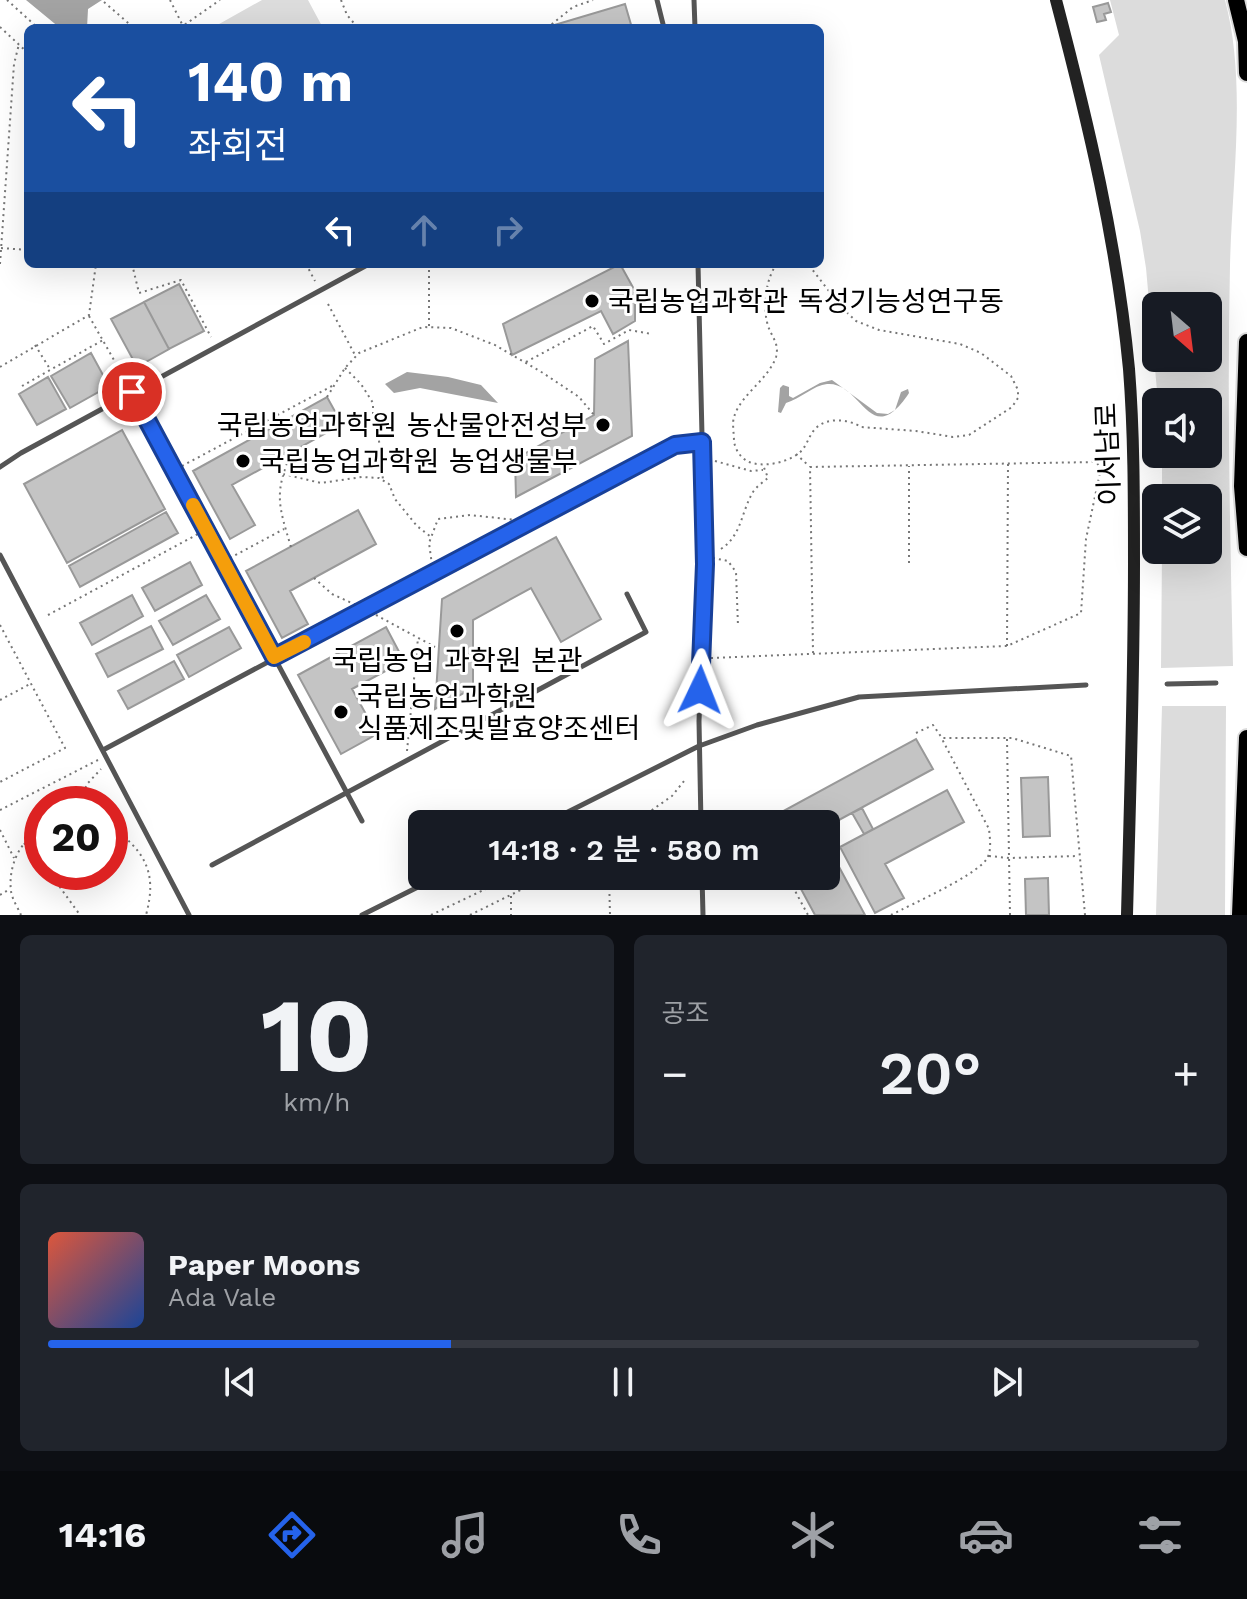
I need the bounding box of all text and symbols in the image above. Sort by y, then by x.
text: 140 m [188,49,353,115]
icon: left [56,56,160,160]
text: 좌회전 [188,125,287,167]
icon: left [318,208,362,252]
icon: ahead [402,208,446,252]
icon: right [486,208,530,252]
place label: 국립농업과학관 독성기능성연구동 [608,285,1004,318]
marker: 국립농업과학관 독성기능성연구동 [583,292,601,310]
north arrow [1142,292,1222,372]
map controls [1142,292,1222,564]
pin [98,358,166,426]
icon: arrive [110,370,154,414]
button: sound [1142,388,1222,468]
street label: 이서남로 [1090,402,1126,506]
place label: 국립농업과학원 농산물안전성부 [217,409,587,442]
marker: 국립농업과학원 농산물안전성부 [594,416,612,434]
place label: 국립농업과학원 농업생물부 [259,445,578,478]
marker: 국립농업과학원 농업생물부 [234,452,252,470]
button: layers [1142,484,1222,564]
marker: 국립농업 과학원 본관 [448,622,466,640]
place label: 국립농업 과학원 본관 [332,644,582,677]
position arrow [658,648,742,732]
place label: 국립농업과학원 식품제조및발효양조센터 [357,680,640,745]
marker: 국립농업과학원 식품제조및발효양조센터 [332,703,350,721]
speed limit sign: 20 [24,786,128,890]
text: 14:18 · 2 분 · 580 m [489,832,760,867]
text: 10 [261,974,373,1096]
text: 공조 [662,998,709,1028]
text: 20° [879,1038,982,1109]
text: − [662,1048,688,1100]
text: + [1172,1048,1199,1100]
text: km/h [283,1087,350,1117]
text: Paper Moons [168,1247,360,1282]
text: Ada Vale [168,1282,276,1312]
icon: previous [218,1360,262,1404]
icon: pause [601,1360,645,1404]
icon: next [985,1360,1029,1404]
icon: directions [264,1507,320,1563]
icon: music [437,1507,493,1563]
icon: phone [611,1507,667,1563]
icon: climate [785,1507,841,1563]
icon: car [958,1507,1014,1563]
icon: filters [1132,1507,1188,1563]
text: 14:16 [59,1514,146,1556]

